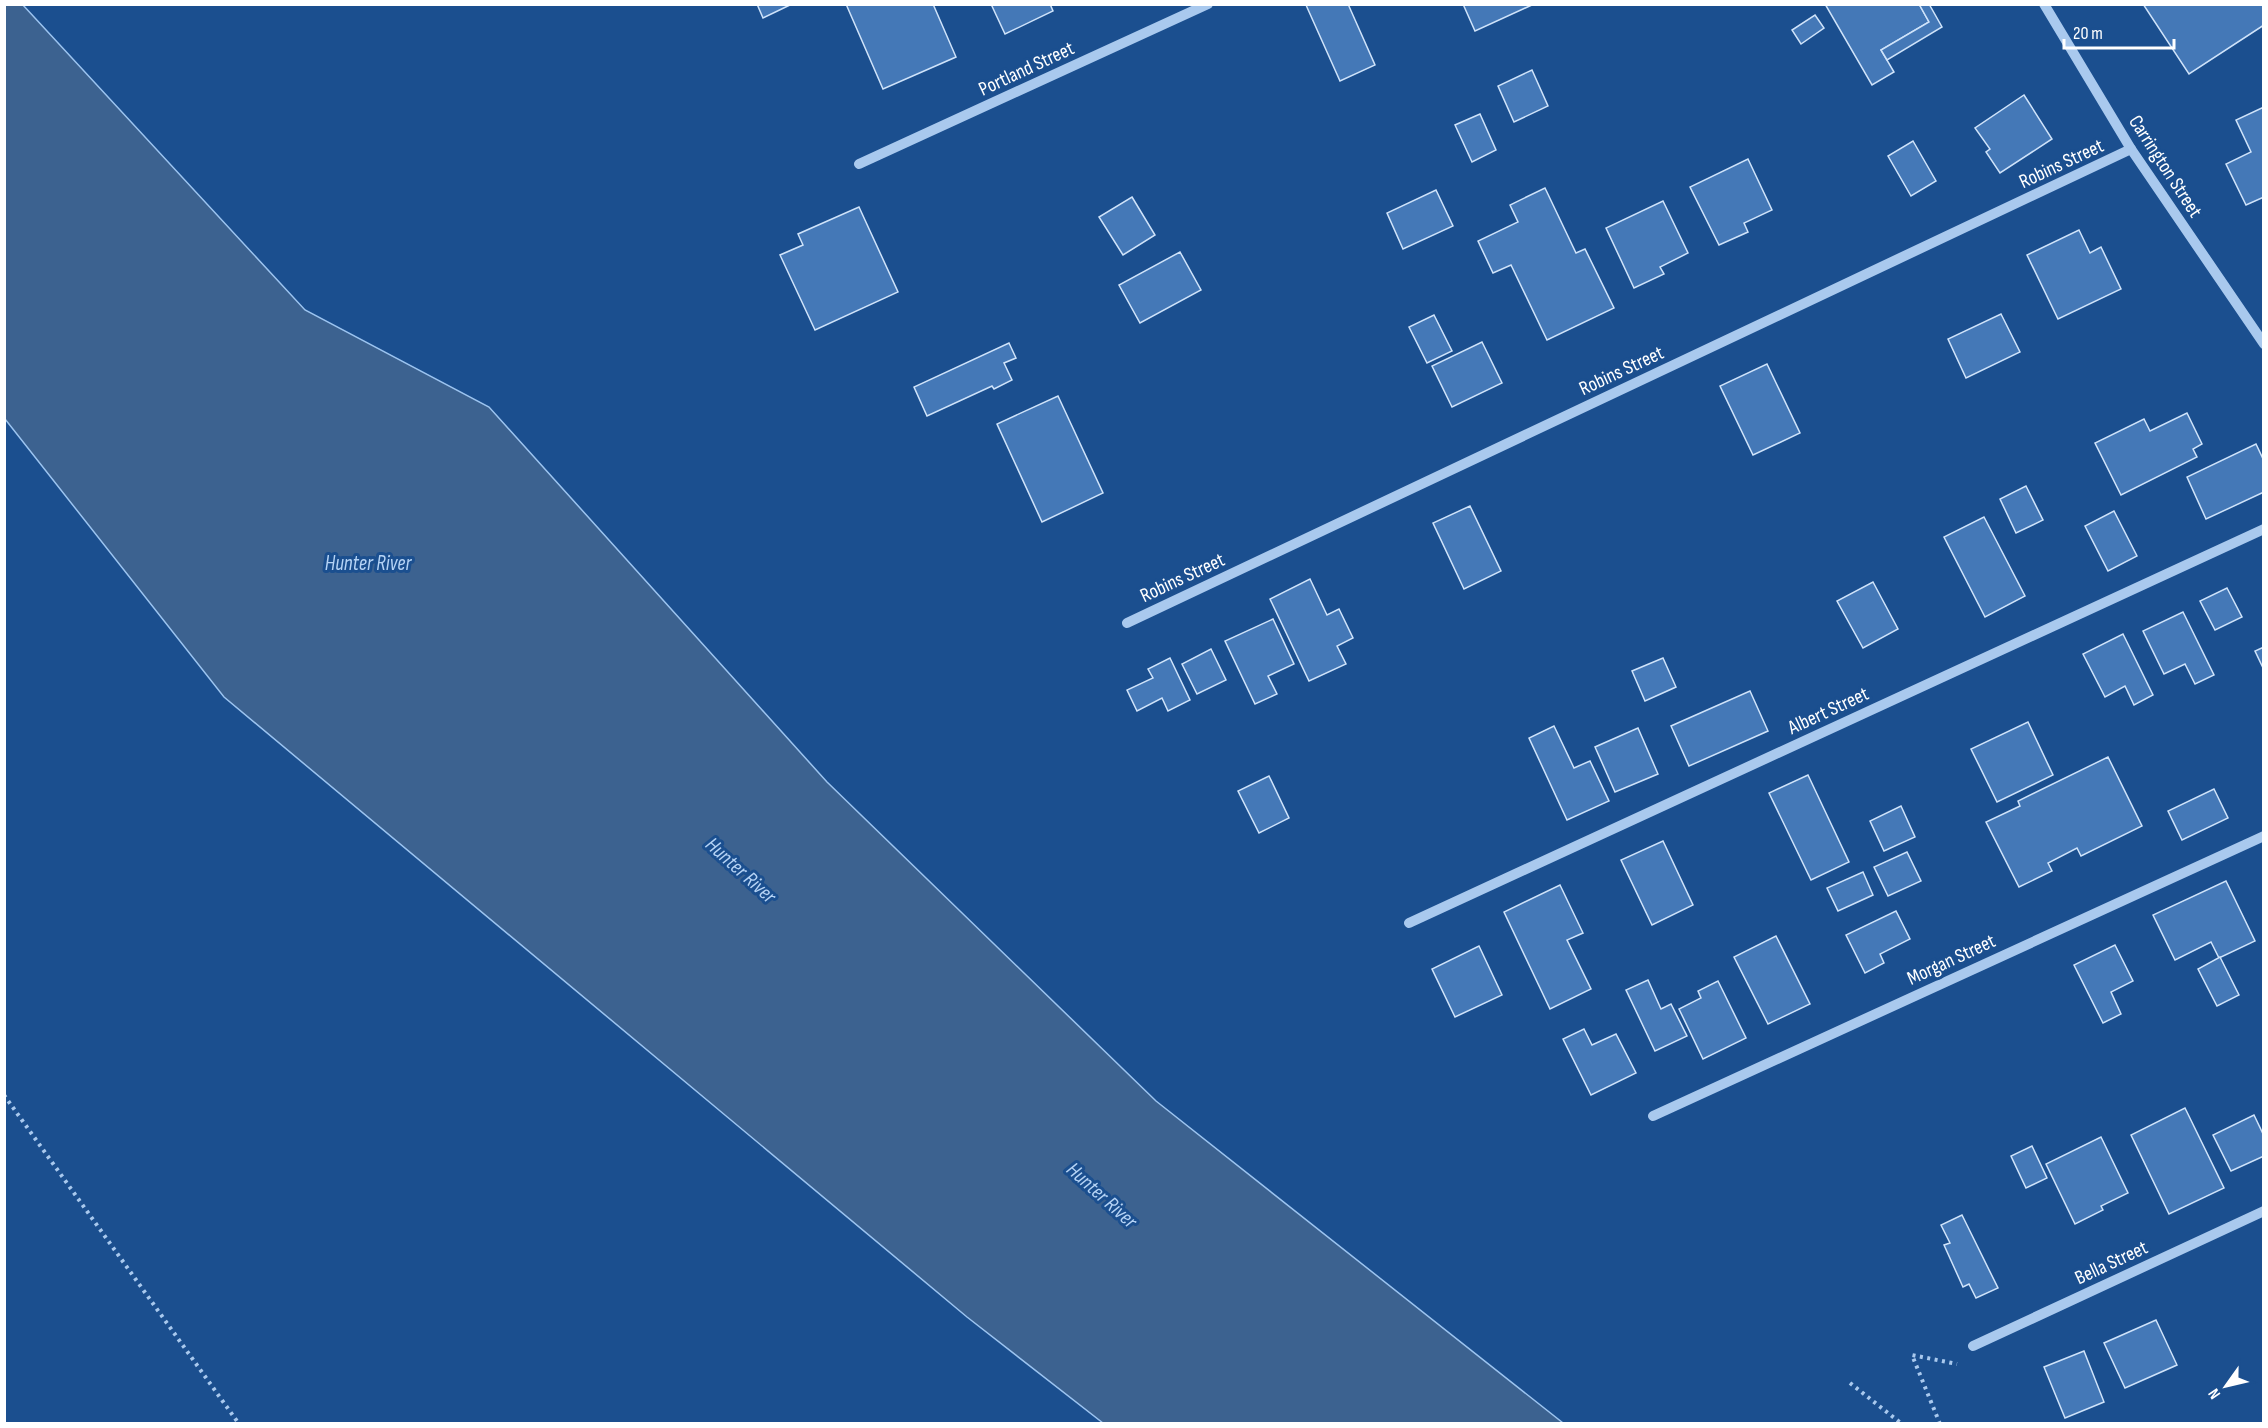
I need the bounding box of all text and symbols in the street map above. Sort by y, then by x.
scale bar [2064,12,2174,50]
text: 20 m [2073,23,2103,44]
street label: Portland Street [975,36,1078,101]
street label: Carrington Street [2123,111,2207,222]
street label: Robins Street [2015,134,2107,194]
street label: Robins Street [1575,341,1667,401]
street label: Robins Street [1136,548,1228,608]
water label: Hunter River [325,551,412,576]
street label: Albert Street [1783,682,1873,740]
water label: Hunter River [700,832,782,909]
street label: Morgan Street [1903,929,1999,991]
water label: Hunter River [1061,1157,1143,1234]
street label: Bella Street [2071,1236,2152,1290]
north arrow [2196,1356,2256,1416]
text: N [2205,1385,2225,1402]

